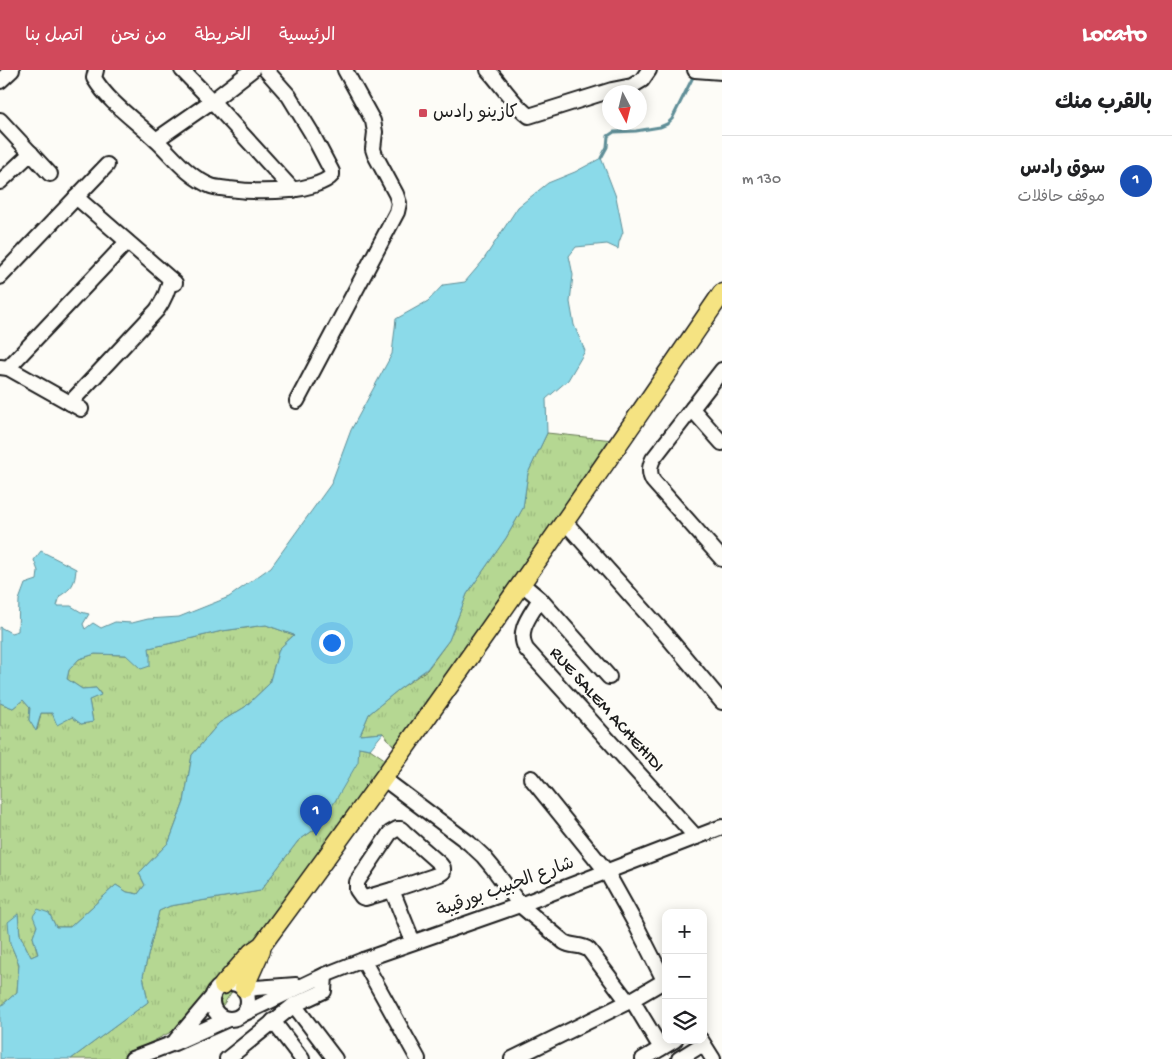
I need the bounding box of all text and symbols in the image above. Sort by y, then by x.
text: Locato [1082,21,1147,50]
text: اتصل بنا [25,26,83,47]
text: من نحن [111,26,167,47]
text: الخريطة [195,26,251,47]
text: الرئيسية [279,26,335,47]
north arrow [602,85,647,130]
text: بالقرب منك [1055,92,1152,117]
place label: كازينو رادس [433,103,518,124]
marker: كازينو رادس [417,107,429,119]
text: سوق رادس [1020,158,1105,181]
text: 130 m [742,171,781,190]
text: 1 [1133,171,1139,190]
text: موقف حافلات [1017,189,1105,208]
your location [319,630,345,656]
street label: RUE SALEM ACHEHIDI [544,643,668,777]
pin: 1 [300,795,332,836]
street label: شارع الحبيب بورقيبة [434,853,578,923]
map controls [662,909,707,1044]
button: + [662,909,707,954]
button: − [662,954,707,999]
button: layers [662,999,707,1044]

